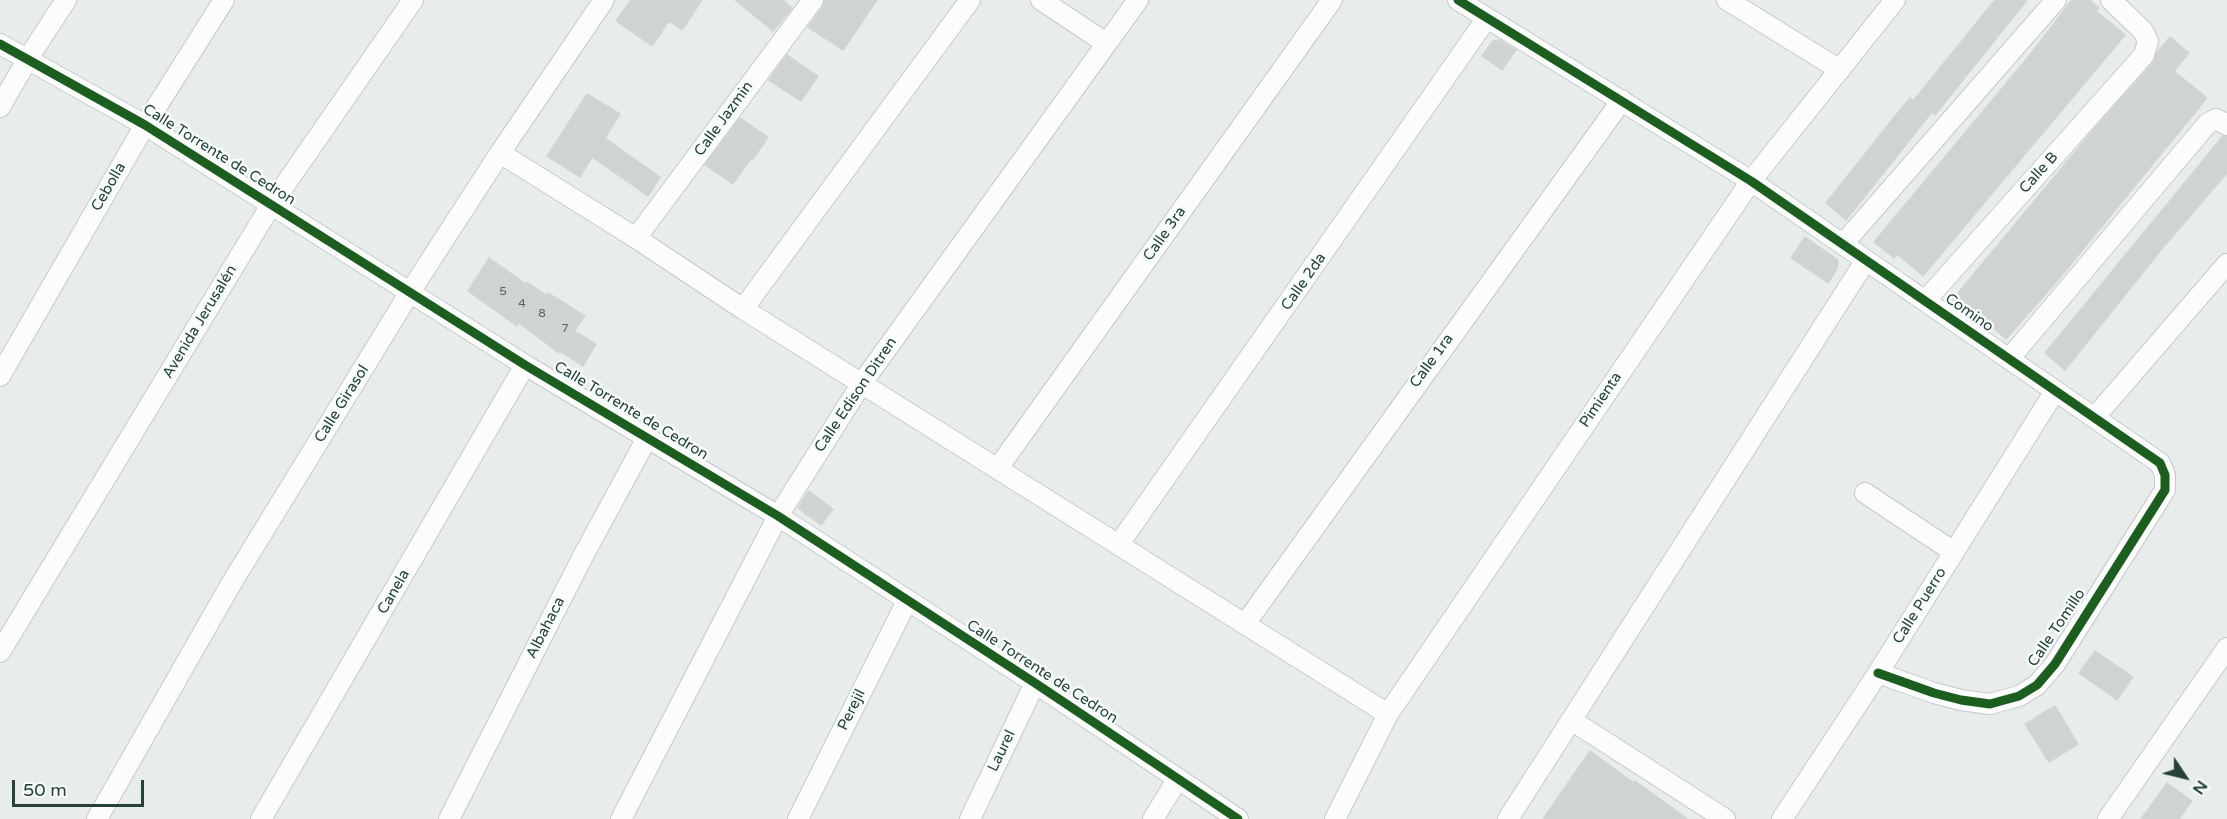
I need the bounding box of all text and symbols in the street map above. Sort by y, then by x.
street label: Calle Jazmin [691,78,757,160]
street label: Calle Torrente de Cedron [139,101,299,209]
street label: Calle B [2016,149,2062,197]
street label: Cebolla [88,159,130,215]
street label: Calle 3ra [1140,203,1190,265]
street label: Calle 2da [1278,250,1330,314]
street label: Avenida Jerusalén [159,262,241,382]
house number: 5 [499,285,507,299]
street label: Comino [1941,290,1997,336]
house number: 4 [518,297,526,311]
house number: 8 [538,307,546,321]
house number: 7 [561,322,569,336]
street label: Calle 1ra [1406,331,1458,391]
street label: Calle Edison Ditren [811,334,901,456]
street label: Calle Torrente de Cedron [551,358,711,464]
street label: Calle Girasol [311,362,373,446]
street label: Pimienta [1576,369,1626,431]
street label: Calle Puerro [1889,564,1951,648]
street label: Canela [374,566,414,618]
street label: Calle Tomillo [2024,586,2090,670]
street label: Albahaca [523,594,569,662]
street label: Calle Torrente de Cedron [963,616,1121,728]
street label: Perejil [834,686,870,734]
street label: Laurel [984,727,1020,775]
north arrow [2155,747,2215,807]
scale bar [15,768,147,806]
text: N [2188,776,2212,798]
text: 50 m [23,779,67,801]

